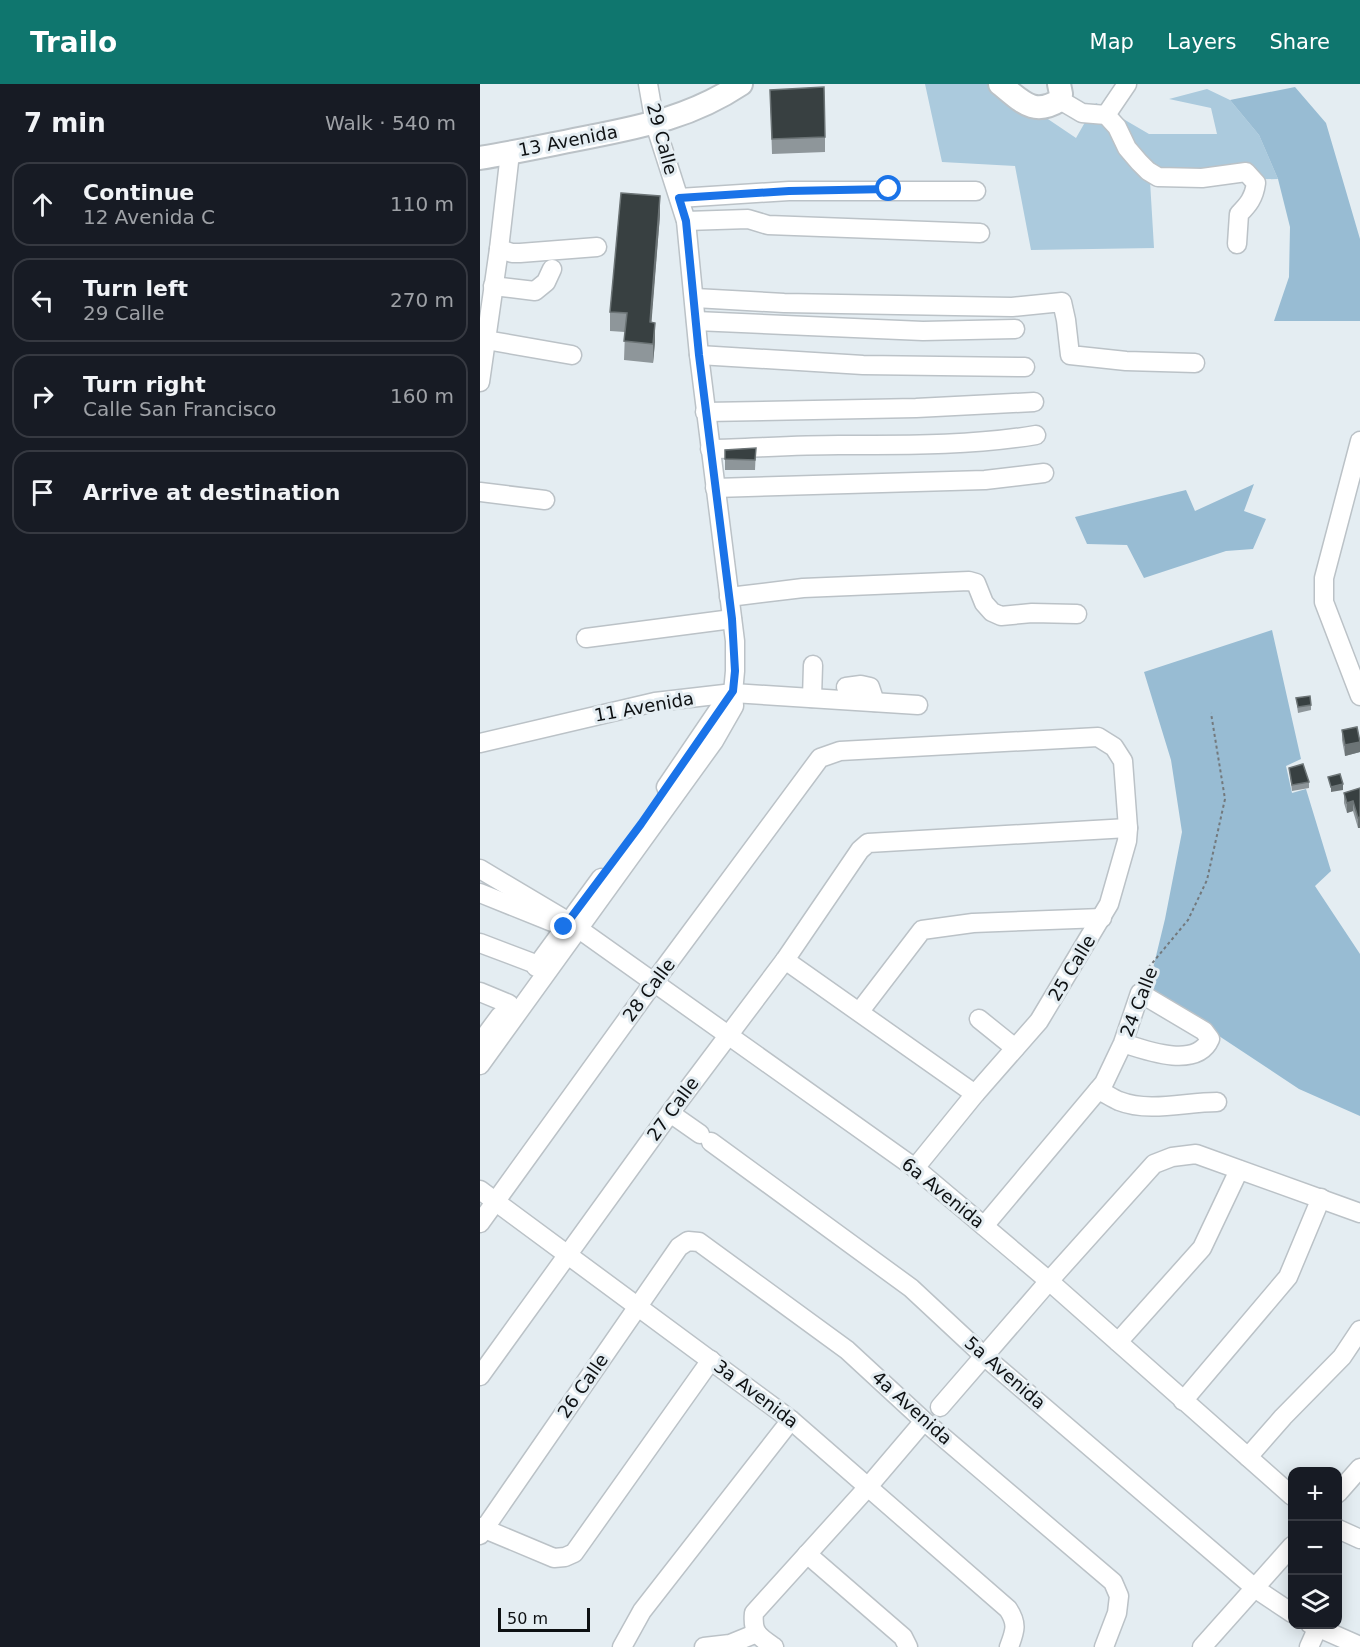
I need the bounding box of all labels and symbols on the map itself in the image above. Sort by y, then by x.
street label: 29 Calle [643,101,682,177]
street label: 13 Avenida [517,121,619,160]
route start [875,175,901,201]
street label: 11 Avenida [593,687,695,726]
route end [550,913,576,939]
street label: 25 Calle [1044,931,1099,1005]
street label: 28 Calle [618,954,679,1025]
street label: 24 Calle [1116,964,1161,1040]
street label: 27 Calle [643,1073,703,1145]
street label: 6a Avenida [898,1153,989,1232]
street label: 5a Avenida [961,1332,1050,1413]
street label: 26 Calle [553,1350,612,1422]
street label: 3a Avenida [710,1355,803,1432]
street label: 4a Avenida [868,1366,957,1449]
scale bar [498,1605,590,1632]

